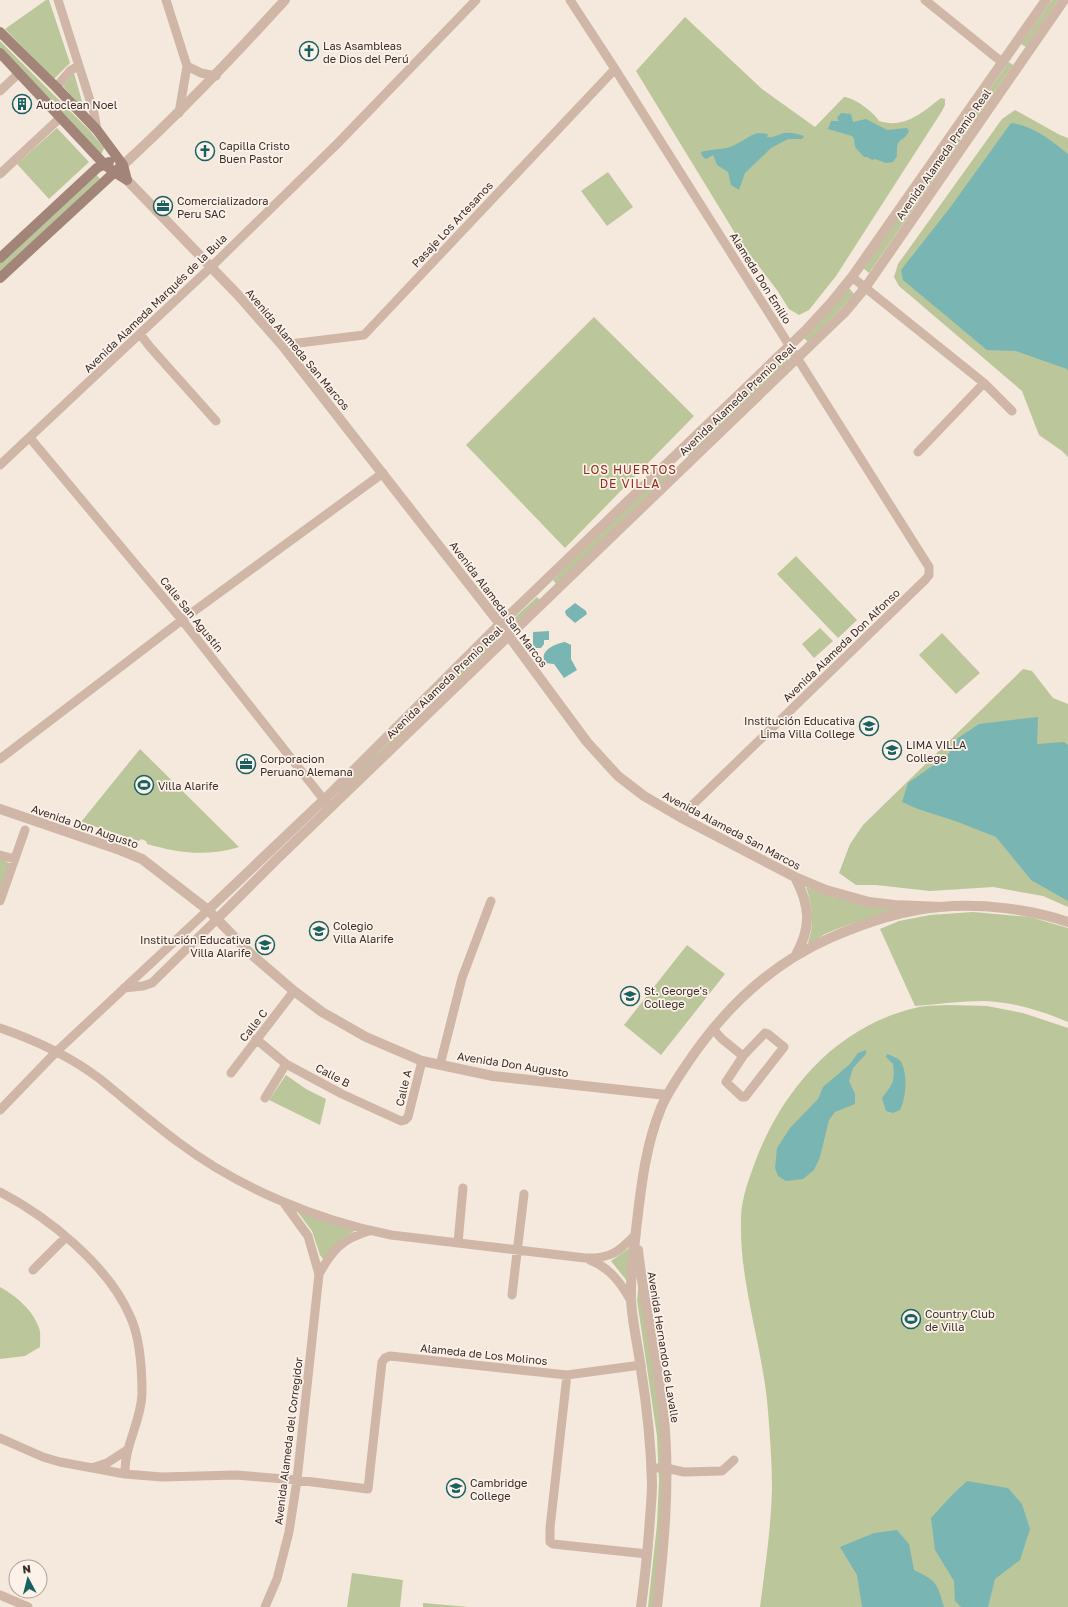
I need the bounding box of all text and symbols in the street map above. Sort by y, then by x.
place label: Las Asambleas de Dios del Perú [323,39,409,65]
church icon: Las Asambleas de Dios del Perú [298,40,320,62]
street label: Avenida Alameda Premio Real [893,86,993,222]
building icon: Autoclean Noel [11,93,33,115]
place label: Autoclean Noel [36,98,118,111]
place label: Capilla Cristo Buen Pastor [219,139,290,165]
church icon: Capilla Cristo Buen Pastor [194,140,216,162]
street label: Pasaje Los Artesanos [409,178,495,270]
place label: Comercializadora Peru SAC [177,194,269,220]
office icon: Comercializadora Peru SAC [152,195,174,217]
street label: Alameda Don Emilio [728,230,795,326]
street label: Avenida Alameda Marqués de la Bula [81,231,229,375]
street label: Avenida Alameda San Marcos [243,286,353,412]
street label: Avenida Alameda Premio Real [676,340,798,458]
district label: LOS HUERTOS DE VILLA [583,462,677,491]
street label: Avenida Alameda San Marcos [447,538,551,670]
street label: Calle San Agustín [158,574,226,654]
street label: Avenida Alameda Don Alfonso [780,585,902,704]
street label: Avenida Alameda Premio Real [383,623,505,741]
place label: Institución Educativa Lima Villa College [744,714,855,740]
school or university icon: Institución Educativa Lima Villa College [858,715,880,737]
place label: LIMA VILLA College [906,738,967,764]
school or university icon: LIMA VILLA College [881,739,903,761]
place label: Corporacion Peruano Alemana [260,752,353,778]
office icon: Corporacion Peruano Alemana [235,753,257,775]
sports icon: Villa Alarife [133,774,155,796]
place label: Villa Alarife [158,779,219,792]
street label: Avenida Alameda San Marcos [661,788,803,872]
street label: Avenida Don Augusto [30,802,141,851]
place label: Colegio Villa Alarife [333,919,394,945]
school or university icon: Colegio Villa Alarife [308,920,330,942]
place label: Institución Educativa Villa Alarife [140,933,251,959]
school or university icon: Institución Educativa Villa Alarife [254,934,276,956]
place label: St. George's College [644,984,708,1010]
school or university icon: St. George's College [619,985,641,1007]
street label: Calle C [236,1006,270,1044]
street label: Avenida Don Augusto [457,1049,570,1079]
street label: Calle B [314,1061,352,1089]
street label: Calle A [392,1068,414,1108]
street label: Avenida Hernando de Lavalle [646,1270,682,1424]
place label: Country Club de Villa [925,1307,995,1333]
sports icon: Country Club de Villa [900,1308,922,1330]
street label: Alameda de Los Molinos [420,1341,548,1367]
street label: Avenida Alameda del Corregidor [271,1356,305,1526]
place label: Cambridge College [470,1476,527,1502]
school or university icon: Cambridge College [445,1477,467,1499]
north arrow [8,1559,48,1599]
text: N [22,1562,32,1576]

